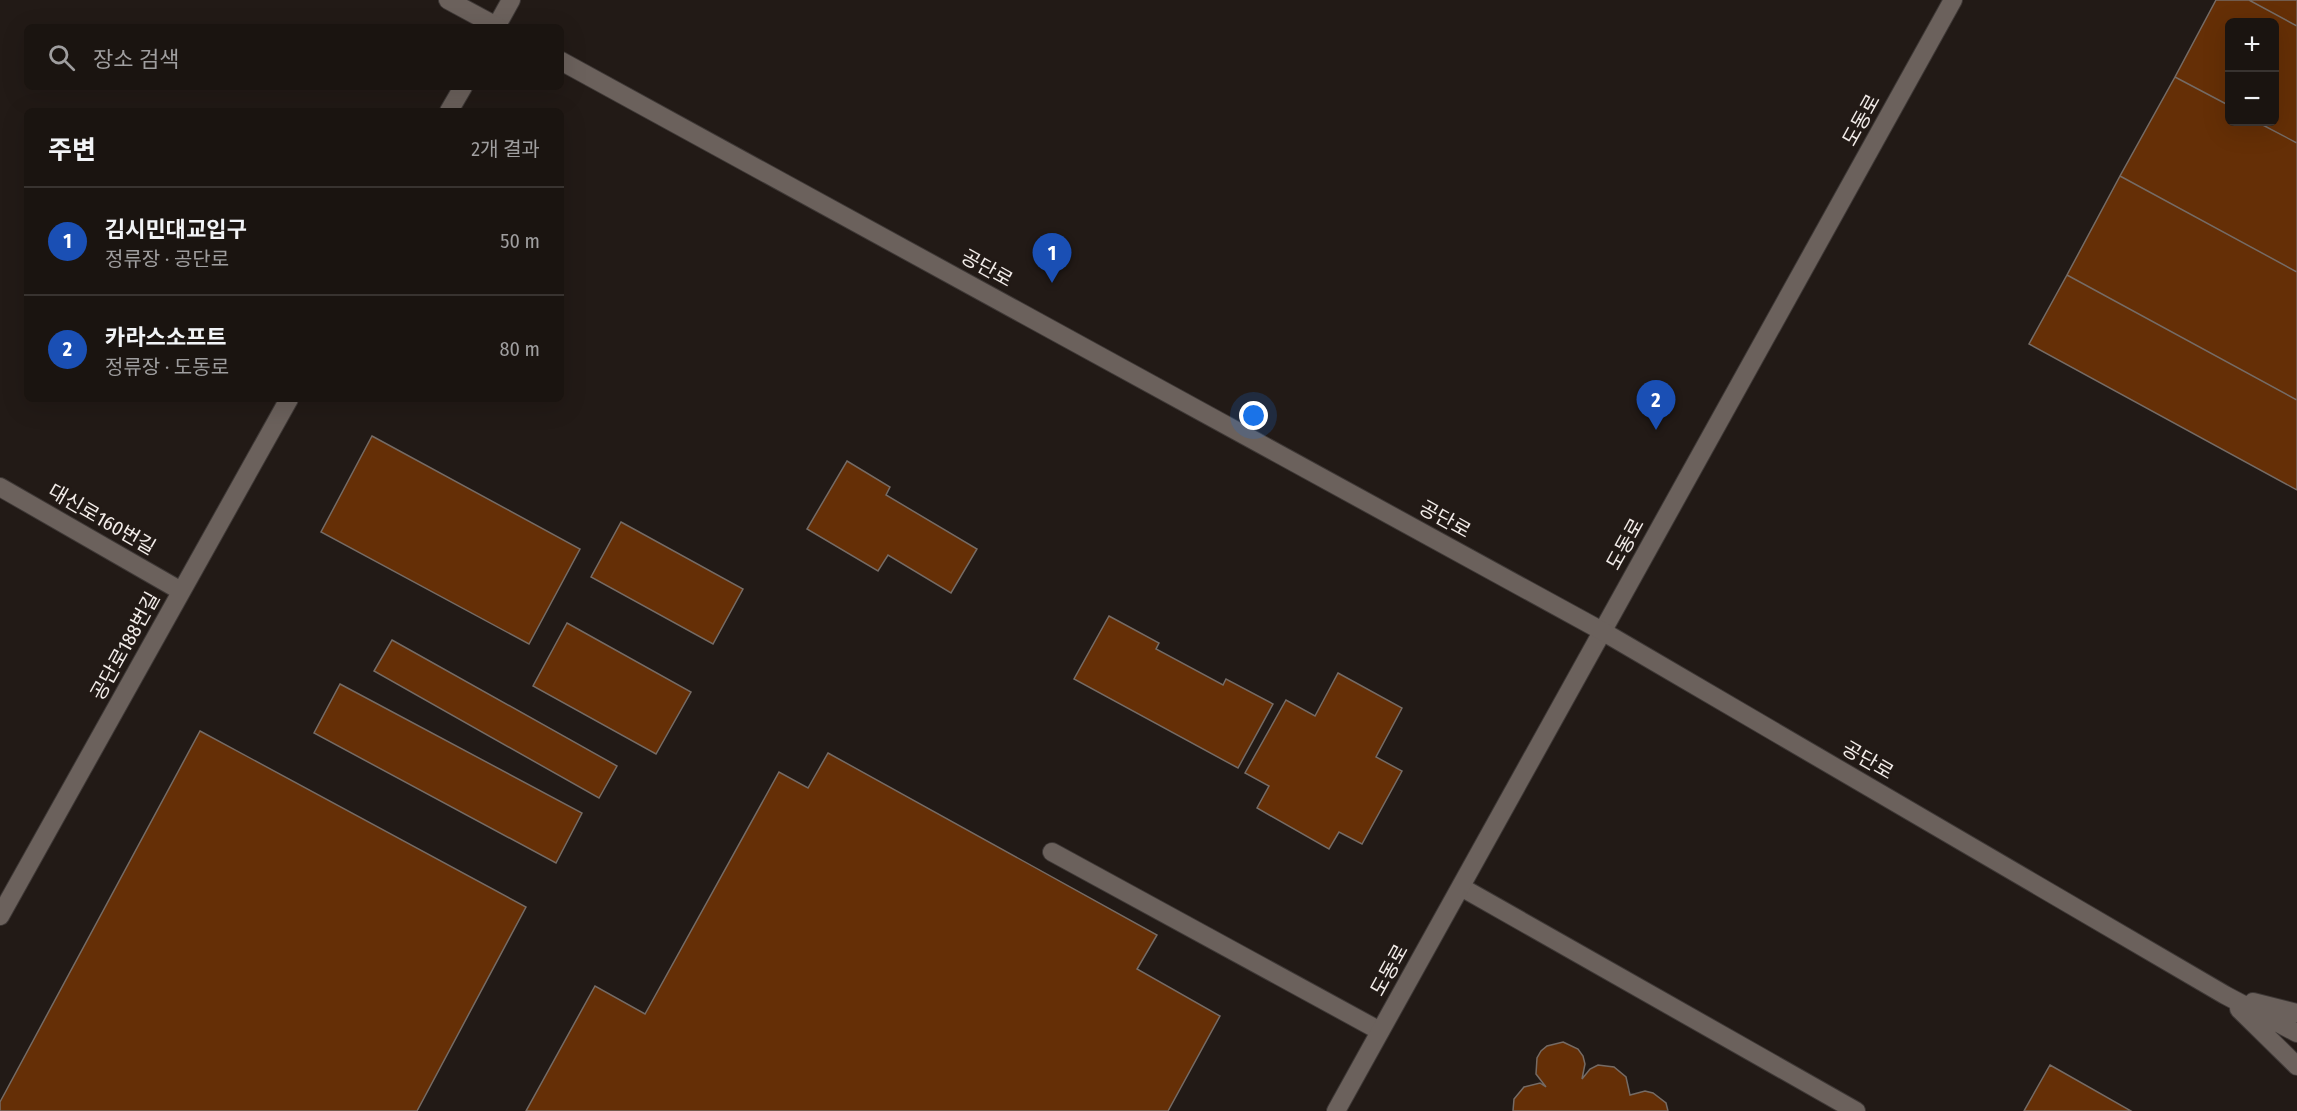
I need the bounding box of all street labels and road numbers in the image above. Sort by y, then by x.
street label: 도동로 [1837,90,1885,150]
street label: 공단로 [957,244,1017,292]
street label: 대신로160번길 [44,479,160,559]
street label: 공단로 [1415,495,1475,543]
street label: 도동로 [1601,514,1649,574]
street label: 공단로188번길 [85,588,165,704]
street label: 공단로 [1838,736,1898,784]
street label: 도동로 [1365,940,1413,1000]

